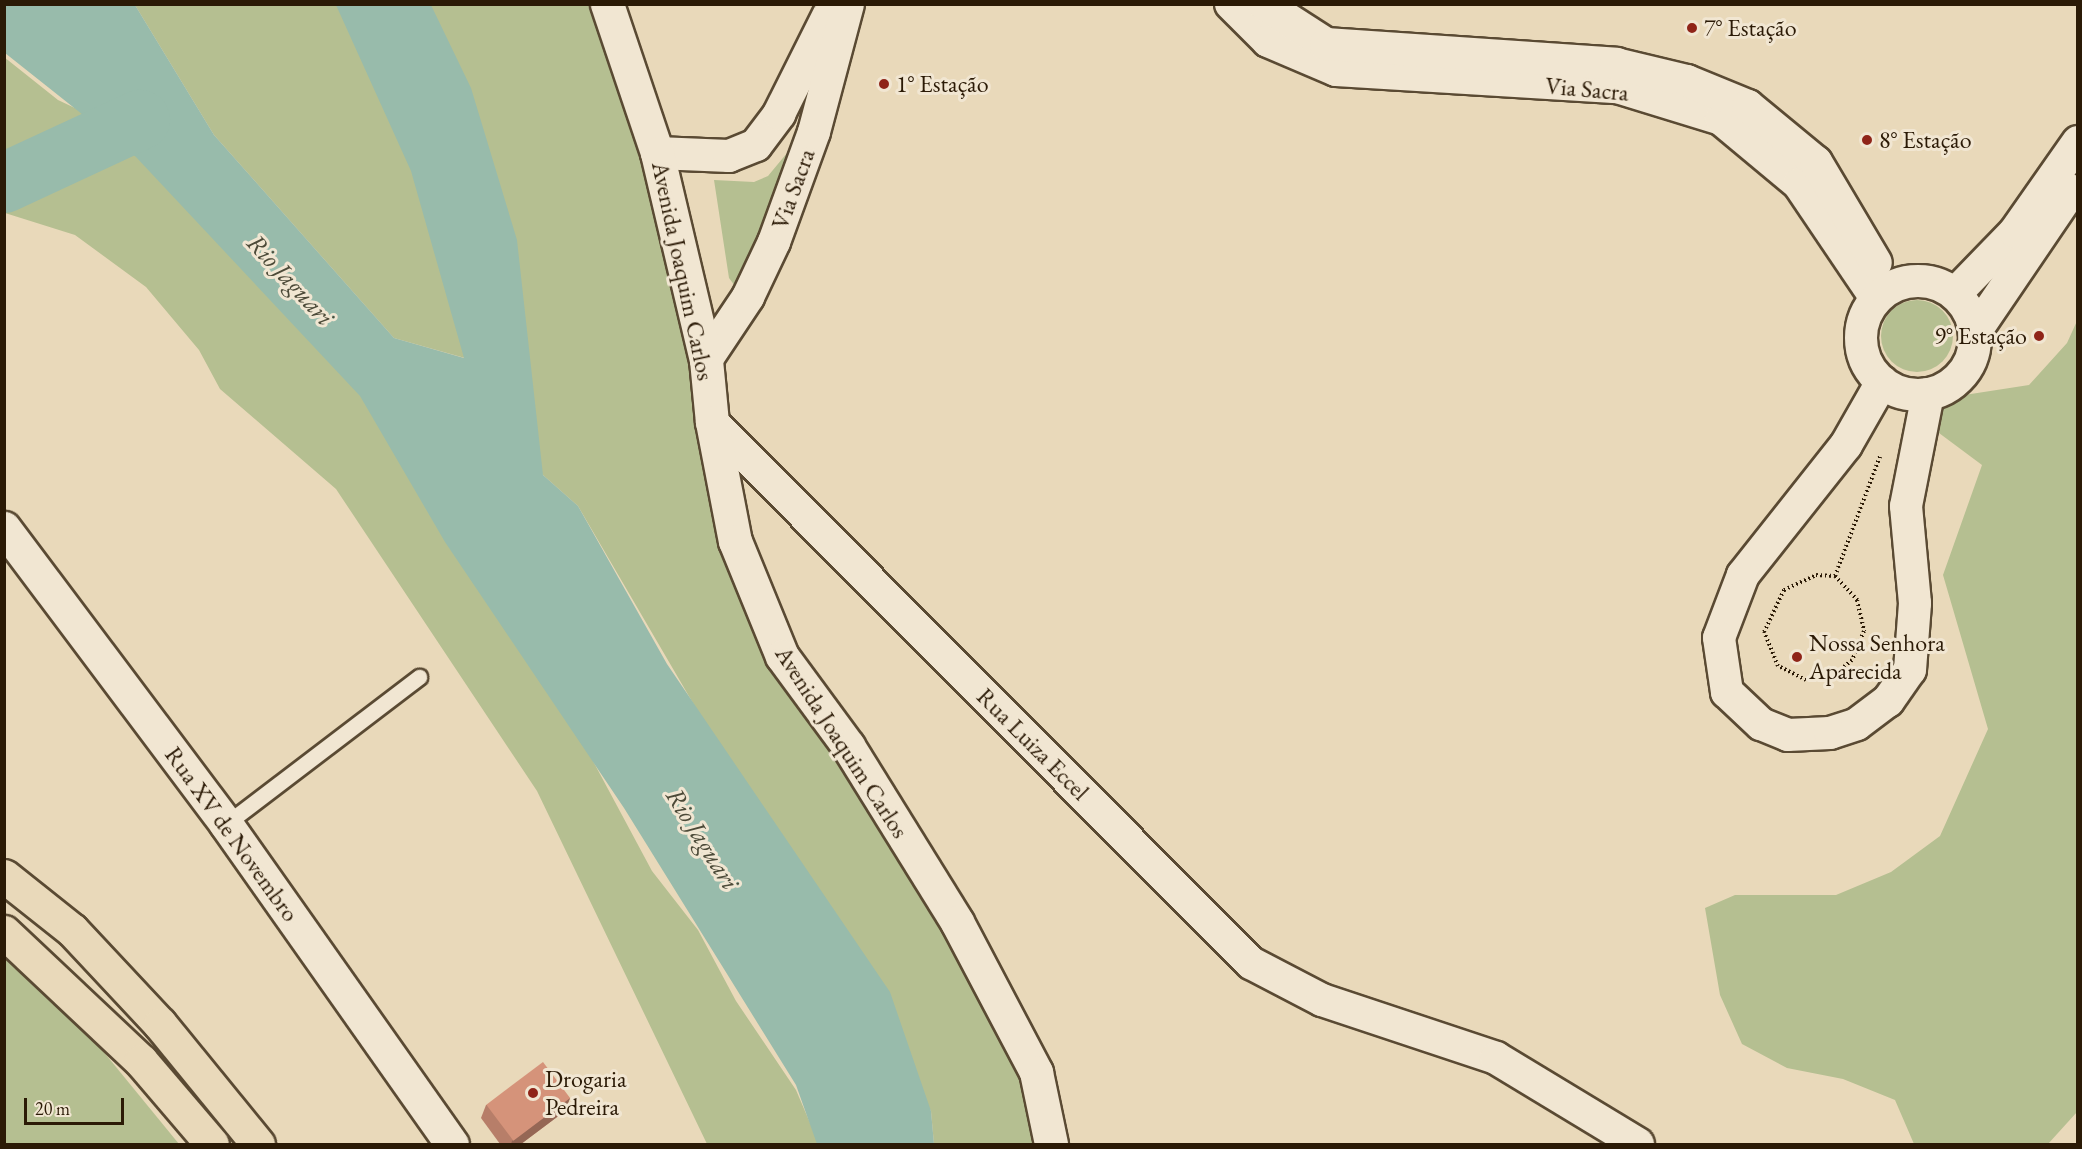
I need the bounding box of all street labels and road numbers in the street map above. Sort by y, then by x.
street label: Via Sacra [1544,71,1630,107]
street label: Via Sacra [765,145,821,233]
street label: Avenida Joaquim Carlos [646,159,720,383]
street label: Avenida Joaquim Carlos [769,641,915,843]
street label: Rua Luiza Eccel [971,682,1095,806]
street label: Rua XV de Novembro [159,741,305,927]

